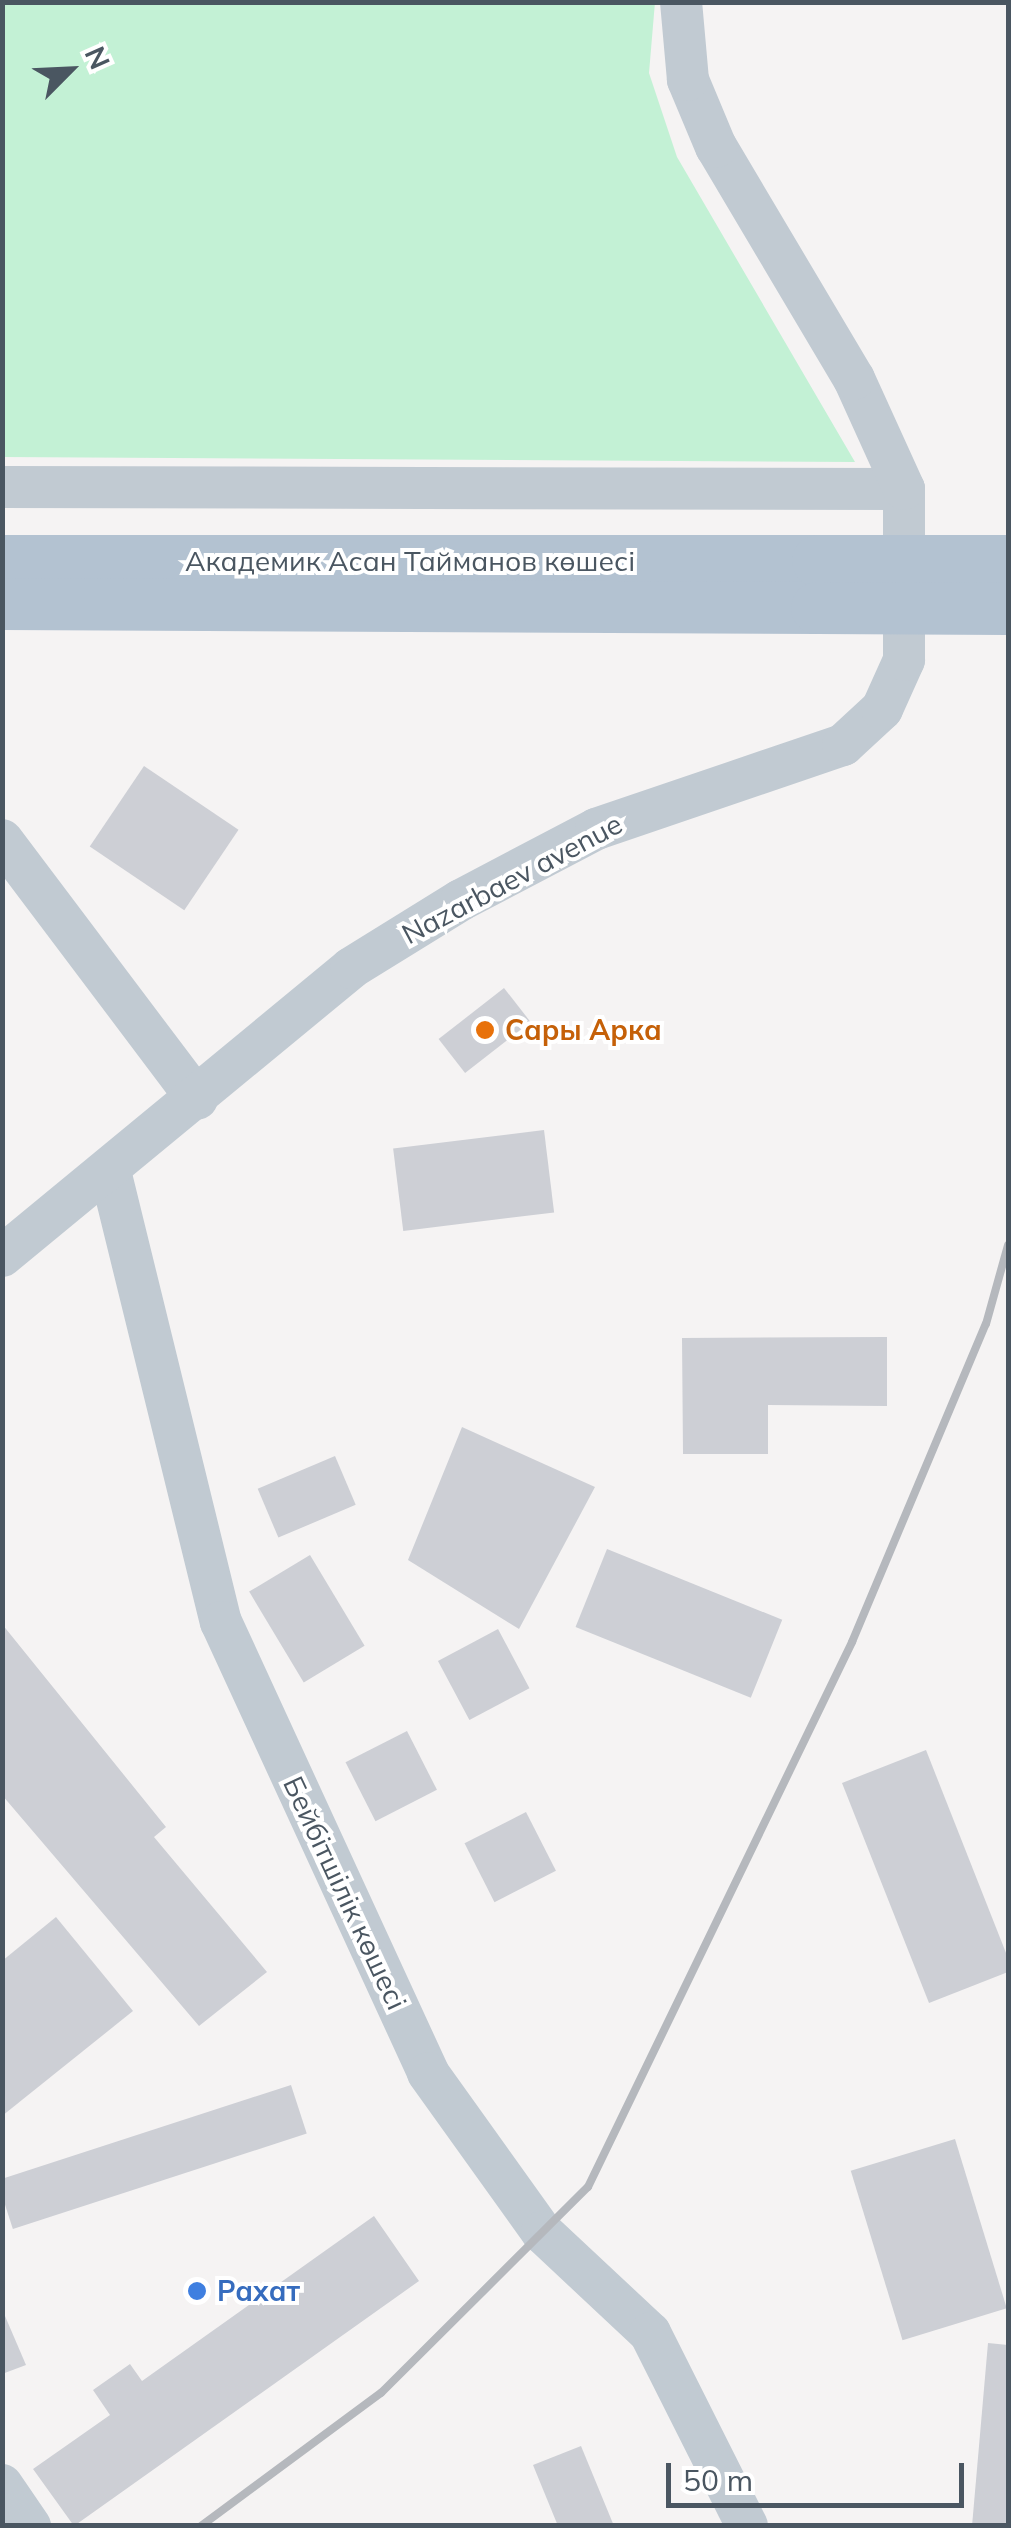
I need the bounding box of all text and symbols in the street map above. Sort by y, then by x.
north arrow [20,20,120,120]
text: N [78,41,118,74]
street label: Академик Асан Тайманов көшесі [185,544,635,578]
street label: Nazarbaev avenue [396,807,628,951]
place label: Сары Арка [505,1013,662,1047]
marker: Сары Арка [474,1019,496,1041]
street label: Бейбітшілік көшесі [276,1771,414,2015]
place label: Рахат [217,2274,300,2308]
marker: Рахат [186,2280,208,2302]
scale bar [671,2443,968,2505]
text: 50 m [683,2461,753,2499]

